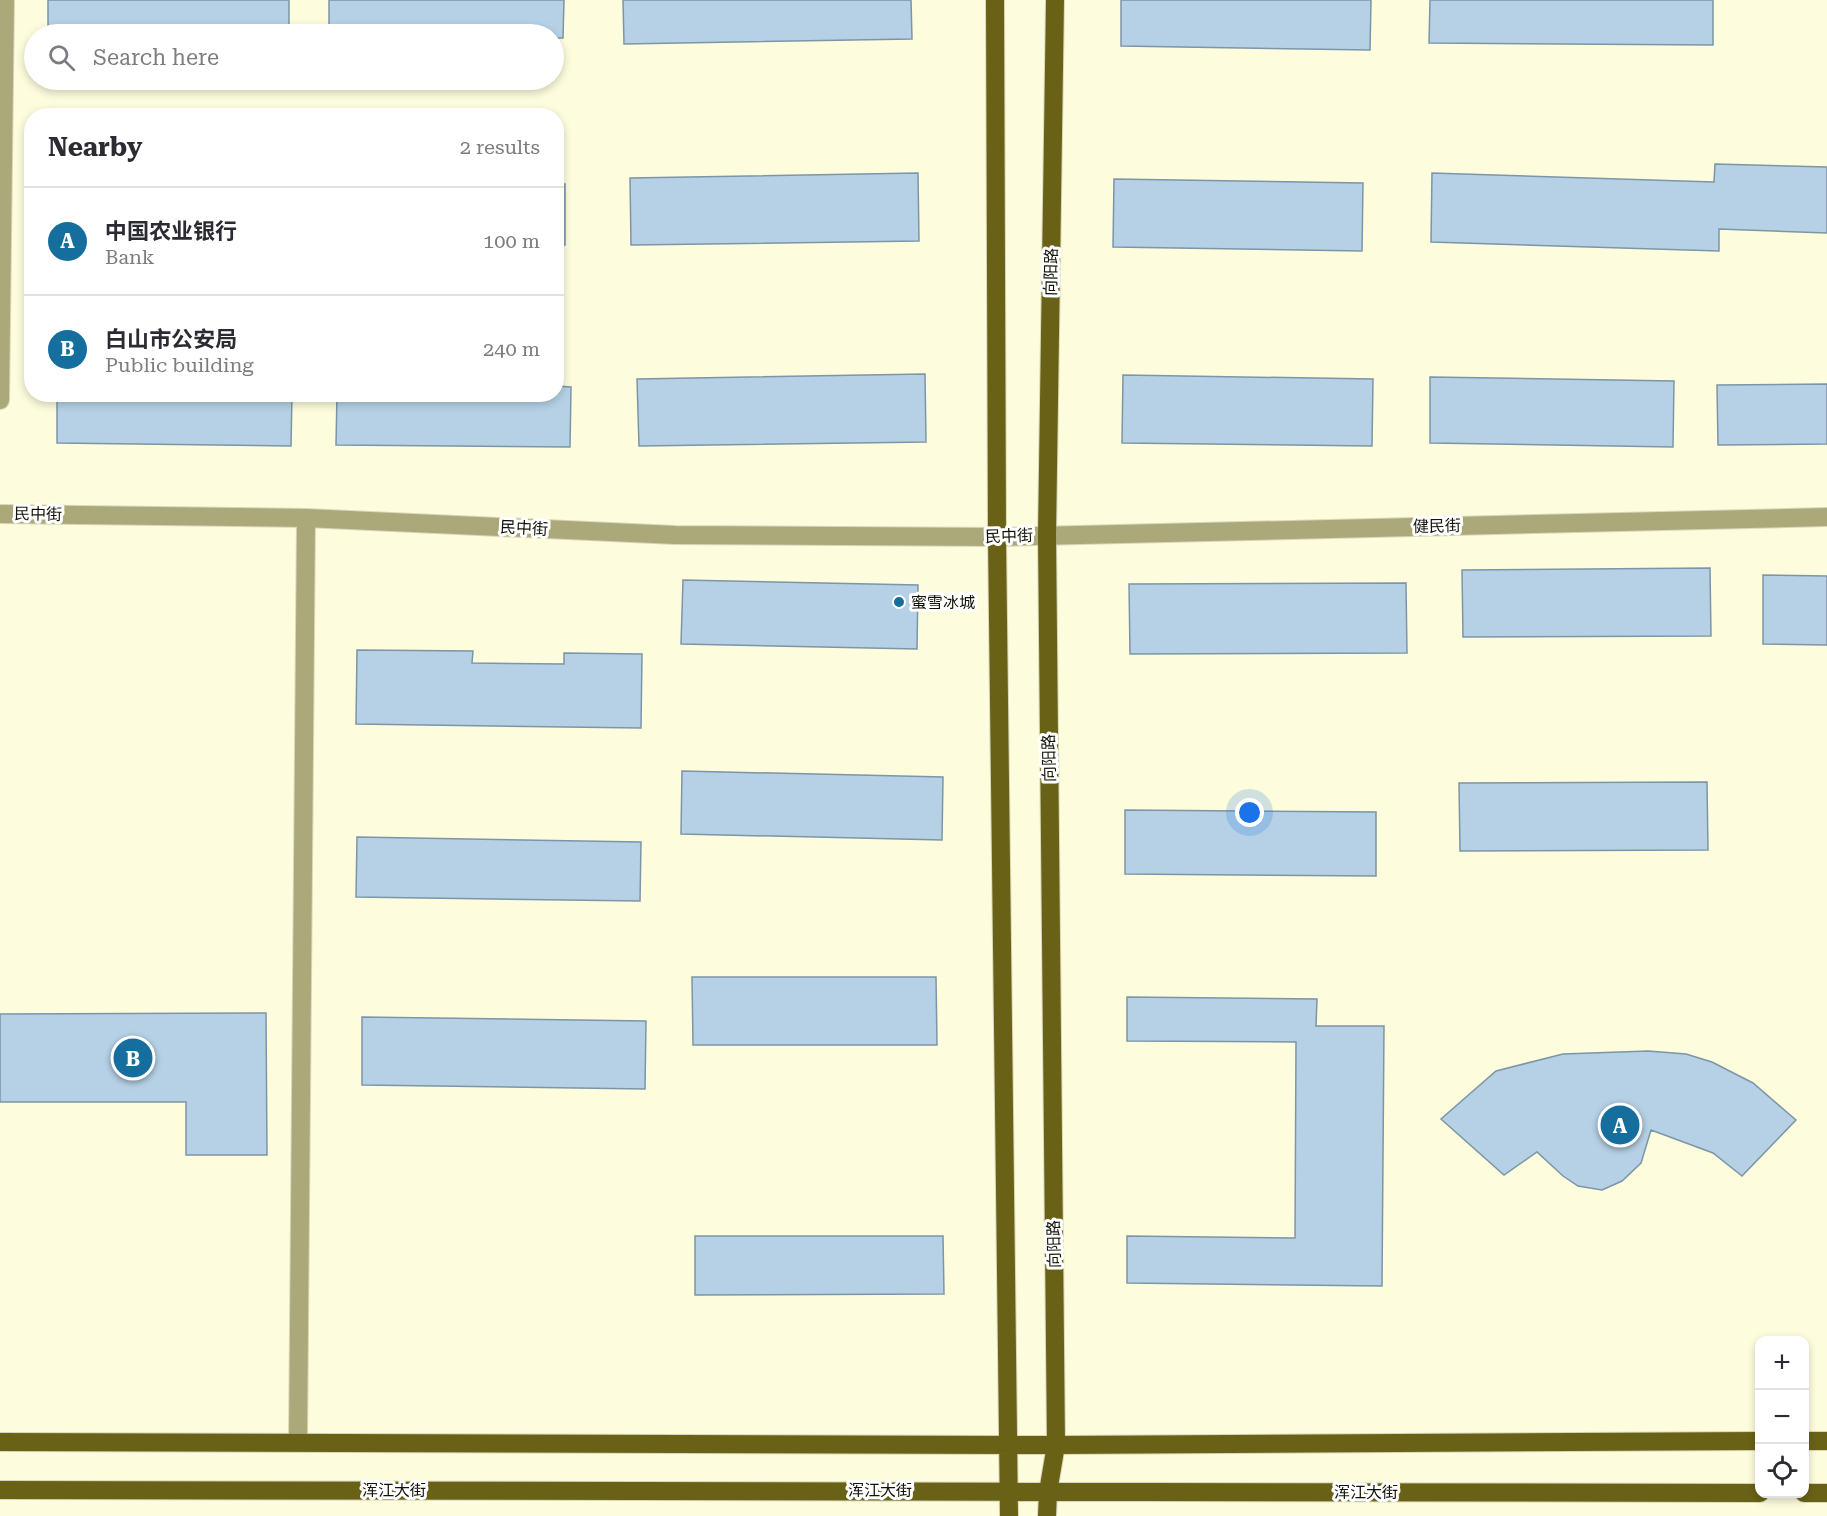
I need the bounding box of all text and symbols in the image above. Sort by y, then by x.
search box [24,24,564,90]
icon: search [45,41,78,74]
text: Search here [93,45,219,70]
text: Nearby [48,132,142,162]
text: 2 results [460,135,540,159]
text: 中国农业银行 [105,219,237,244]
text: A [60,229,75,253]
text: 100 m [483,229,540,253]
text: Bank [105,245,154,269]
street label: 向阳路 [1041,248,1061,296]
text: 白山市公安局 [105,327,237,352]
text: B [60,337,75,361]
text: 240 m [483,337,540,361]
text: Public building [105,353,254,377]
street label: 民中街 [14,504,62,524]
street label: 健民街 [1413,516,1461,536]
street label: 民中街 [500,517,548,539]
street label: 民中街 [985,526,1033,546]
place label: 蜜雪冰城 [911,593,975,612]
marker: 蜜雪冰城 [892,595,906,609]
street label: 向阳路 [1039,734,1059,782]
your location [1235,798,1264,827]
pin: B [114,1036,152,1080]
pin: A [1600,1102,1640,1148]
street label: 向阳路 [1044,1220,1064,1268]
map controls [1755,1336,1809,1498]
button: + [1755,1336,1809,1390]
button: − [1755,1390,1809,1444]
button: locate [1755,1444,1809,1498]
street label: 浑江大街 [362,1481,426,1500]
street label: 浑江大街 [848,1481,912,1500]
street label: 浑江大街 [1334,1483,1398,1502]

